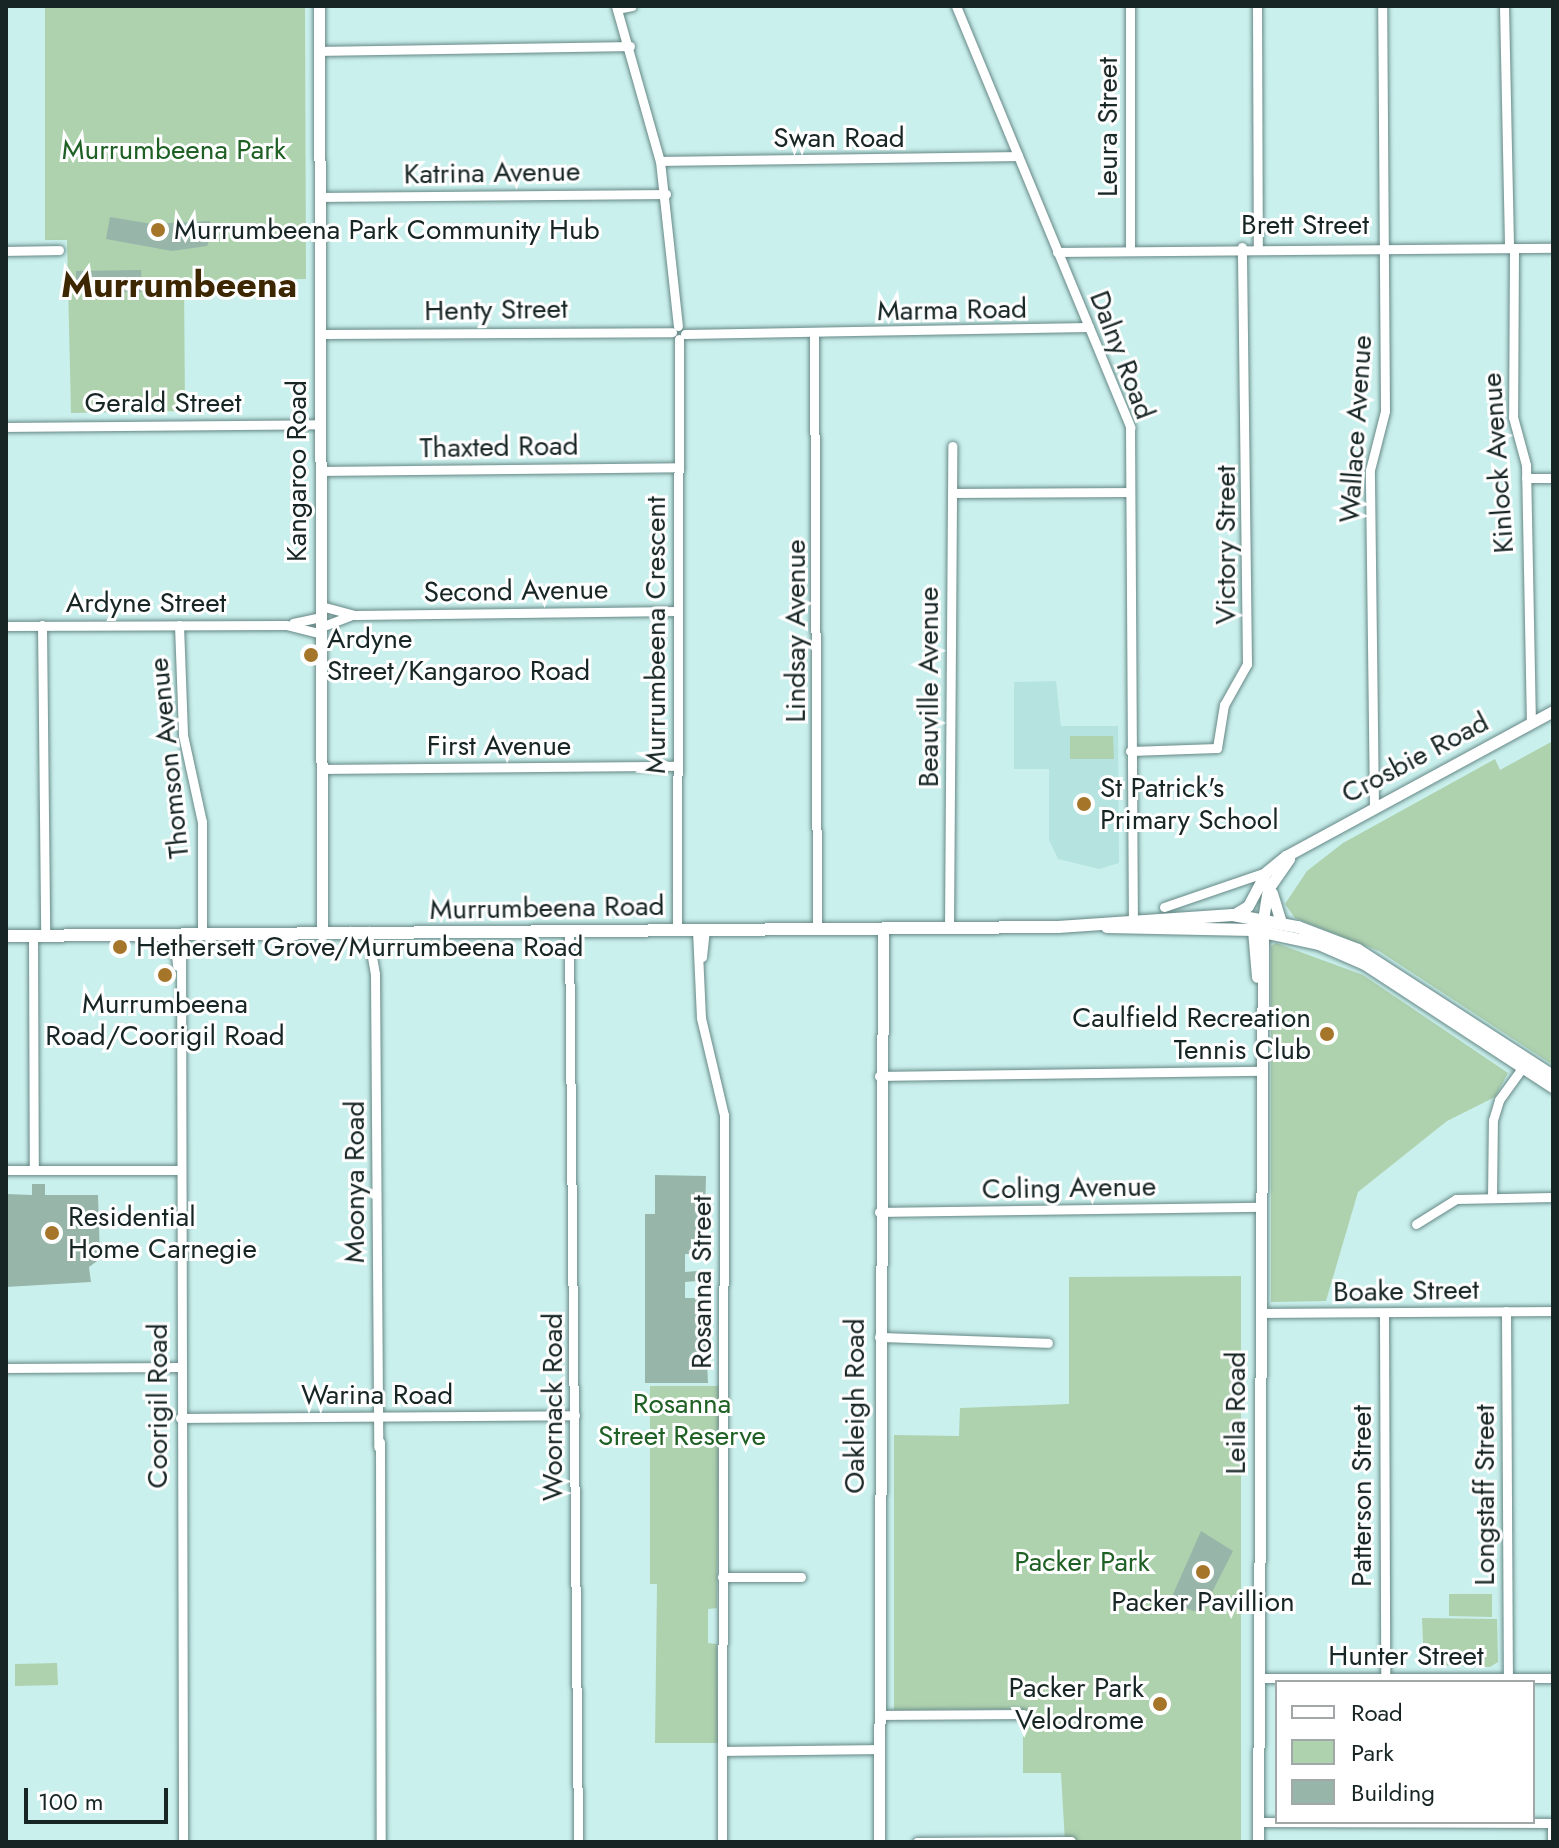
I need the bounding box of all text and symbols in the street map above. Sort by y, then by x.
street label: Leura Street [1091,57,1125,197]
street label: Swan Road [773,121,905,155]
park label: Murrumbeena Park [62,133,286,167]
street label: Katrina Avenue [403,155,581,191]
street label: Brett Street [1241,208,1369,242]
place label: Murrumbeena Park Community Hub [174,213,600,247]
marker: Murrumbeena Park Community Hub [149,221,167,239]
district label: Murrumbeena [61,263,297,307]
street label: Dalny Road [1082,286,1162,424]
street label: Henty Street [424,292,568,328]
street label: Marma Road [877,292,1027,328]
street label: Wallace Avenue [1333,334,1379,524]
street label: Kinlock Avenue [1475,372,1521,554]
street label: Kangaroo Road [280,380,314,562]
street label: Gerald Street [85,386,241,420]
street label: Thaxted Road [419,429,579,465]
street label: Victory Street [1209,465,1243,625]
street label: Murrumbeena Crescent [639,496,673,774]
street label: Lindsay Avenue [779,539,813,723]
street label: Second Avenue [423,573,609,609]
street label: Ardyne Street [66,586,226,620]
street label: Beauville Avenue [912,587,946,787]
place label: Ardyne Street/Kangaroo Road [327,622,590,688]
marker: Ardyne Street/Kangaroo Road [302,646,320,664]
street label: Thomson Avenue [142,656,196,860]
street label: Crosbie Road [1336,705,1494,811]
street label: First Avenue [427,729,571,763]
place label: St Patrick's Primary School [1100,771,1279,837]
marker: St Patrick's Primary School [1075,795,1093,813]
street label: Murrumbeena Road [429,889,665,927]
place label: Hethersett Grove/Murrumbeena Road [136,930,583,964]
marker: Hethersett Grove/Murrumbeena Road [111,938,129,956]
marker: Murrumbeena Road/Coorigil Road [156,966,174,984]
place label: Murrumbeena Road/Coorigil Road [45,987,285,1053]
place label: Caulfield Recreation Tennis Club [1072,1001,1311,1067]
marker: Caulfield Recreation Tennis Club [1318,1025,1336,1043]
street label: Moonya Road [338,1101,372,1263]
street label: Coling Avenue [981,1170,1157,1206]
street label: Rosanna Street [685,1195,719,1369]
place label: Residential Home Carnegie [68,1200,257,1266]
marker: Residential Home Carnegie [43,1224,61,1242]
street label: Boake Street [1333,1273,1479,1309]
street label: Woornack Road [536,1313,570,1501]
street label: Oakleigh Road [838,1318,872,1494]
street label: Coorigil Road [141,1323,175,1489]
street label: Leila Road [1219,1351,1253,1475]
street label: Warina Road [301,1378,453,1412]
park label: Rosanna Street Reserve [598,1387,766,1453]
street label: Longstaff Street [1468,1404,1502,1586]
street label: Patterson Street [1345,1405,1379,1587]
park label: Packer Park [1014,1545,1150,1579]
marker: Packer Pavillion [1194,1563,1212,1581]
place label: Packer Pavillion [1111,1585,1295,1619]
street label: Hunter Street [1328,1639,1484,1673]
place label: Packer Park Velodrome [1008,1671,1144,1737]
legend [1275,1680,1535,1824]
marker: Packer Park Velodrome [1151,1695,1169,1713]
text: Road [1351,1695,1403,1730]
text: Park [1351,1735,1394,1770]
scale bar [28,1772,172,1822]
text: Building [1351,1775,1435,1810]
text: 100 m [38,1784,104,1819]

